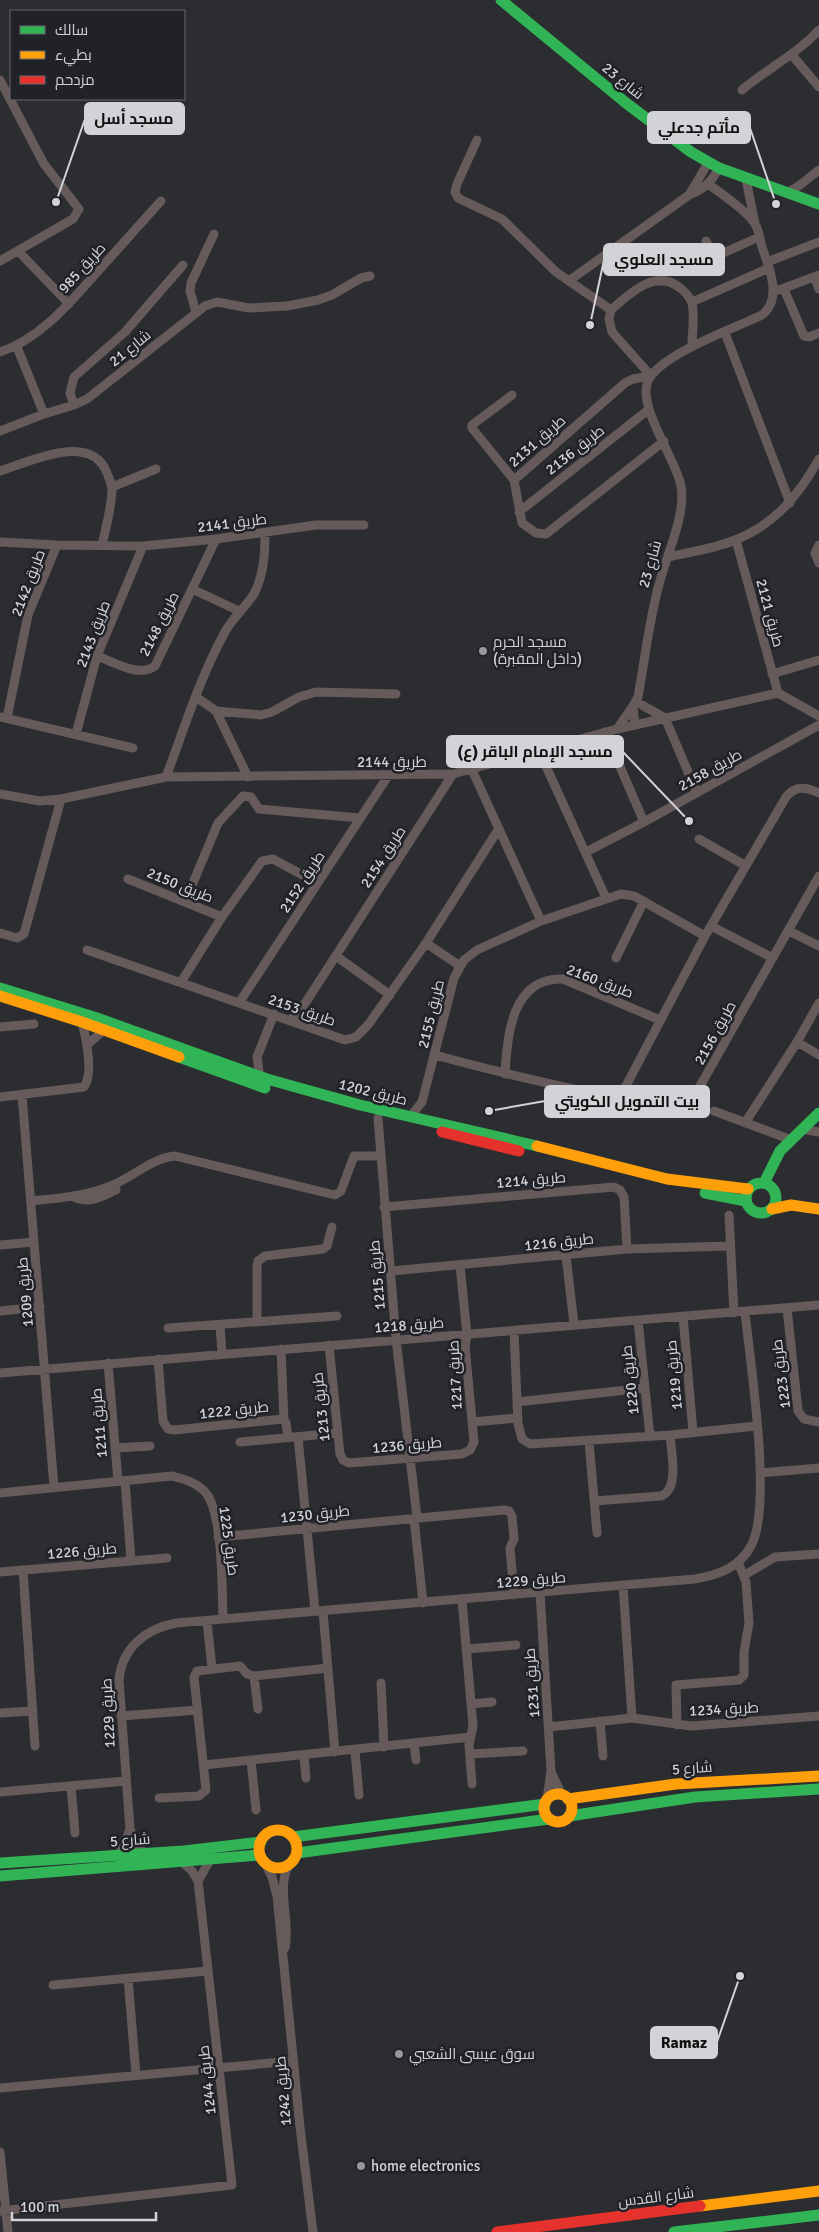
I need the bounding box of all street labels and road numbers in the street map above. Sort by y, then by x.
street label: شارع 23 [597,59,648,105]
street label: طريق 985 [55,239,110,298]
street label: شارع 21 [105,326,156,372]
street label: طريق 2131 [505,411,570,472]
street label: طريق 2136 [542,421,609,479]
street label: طريق 2141 [196,510,268,537]
street label: شارع 23 [635,538,667,590]
street label: طريق 2142 [7,547,50,619]
street label: طريق 2121 [751,577,788,649]
street label: طريق 2148 [135,589,184,660]
street label: طريق 2143 [72,598,115,670]
street label: طريق 2158 [675,745,745,796]
street label: طريق 2144 [357,753,427,772]
street label: طريق 2154 [356,823,410,892]
street label: طريق 2152 [275,848,329,917]
street label: طريق 2150 [144,864,216,907]
street label: طريق 2160 [564,960,636,1003]
street label: طريق 2155 [414,978,449,1050]
street label: طريق 2153 [266,990,338,1031]
street label: طريق 2156 [690,998,741,1068]
street label: طريق 1202 [337,1075,409,1110]
street label: طريق 1214 [495,1168,567,1193]
street label: طريق 1216 [523,1229,595,1256]
street label: طريق 1215 [365,1239,390,1311]
street label: طريق 1209 [13,1256,38,1328]
street label: طريق 1218 [373,1314,445,1337]
street label: طريق 1223 [768,1338,795,1410]
street label: طريق 1219 [662,1339,687,1411]
street label: طريق 1217 [444,1340,467,1410]
street label: طريق 1220 [617,1344,644,1416]
street label: طريق 1213 [308,1371,335,1443]
street label: طريق 1211 [87,1387,112,1459]
street label: طريق 1222 [198,1397,270,1424]
street label: طريق 1236 [371,1433,443,1458]
street label: طريق 1230 [279,1501,351,1528]
street label: طريق 1225 [214,1505,243,1577]
street label: طريق 1226 [46,1539,118,1564]
street label: طريق 1229 [495,1568,567,1593]
street label: طريق 1231 [521,1647,544,1719]
street label: طريق 1229 [97,1678,120,1748]
street label: طريق 1234 [689,1698,759,1721]
street label: شارع 5 [671,1758,713,1780]
street label: شارع 5 [109,1830,151,1852]
street label: طريق 1244 [194,2044,221,2116]
street label: طريق 1242 [271,2055,296,2127]
street label: شارع القدس [617,2183,695,2213]

